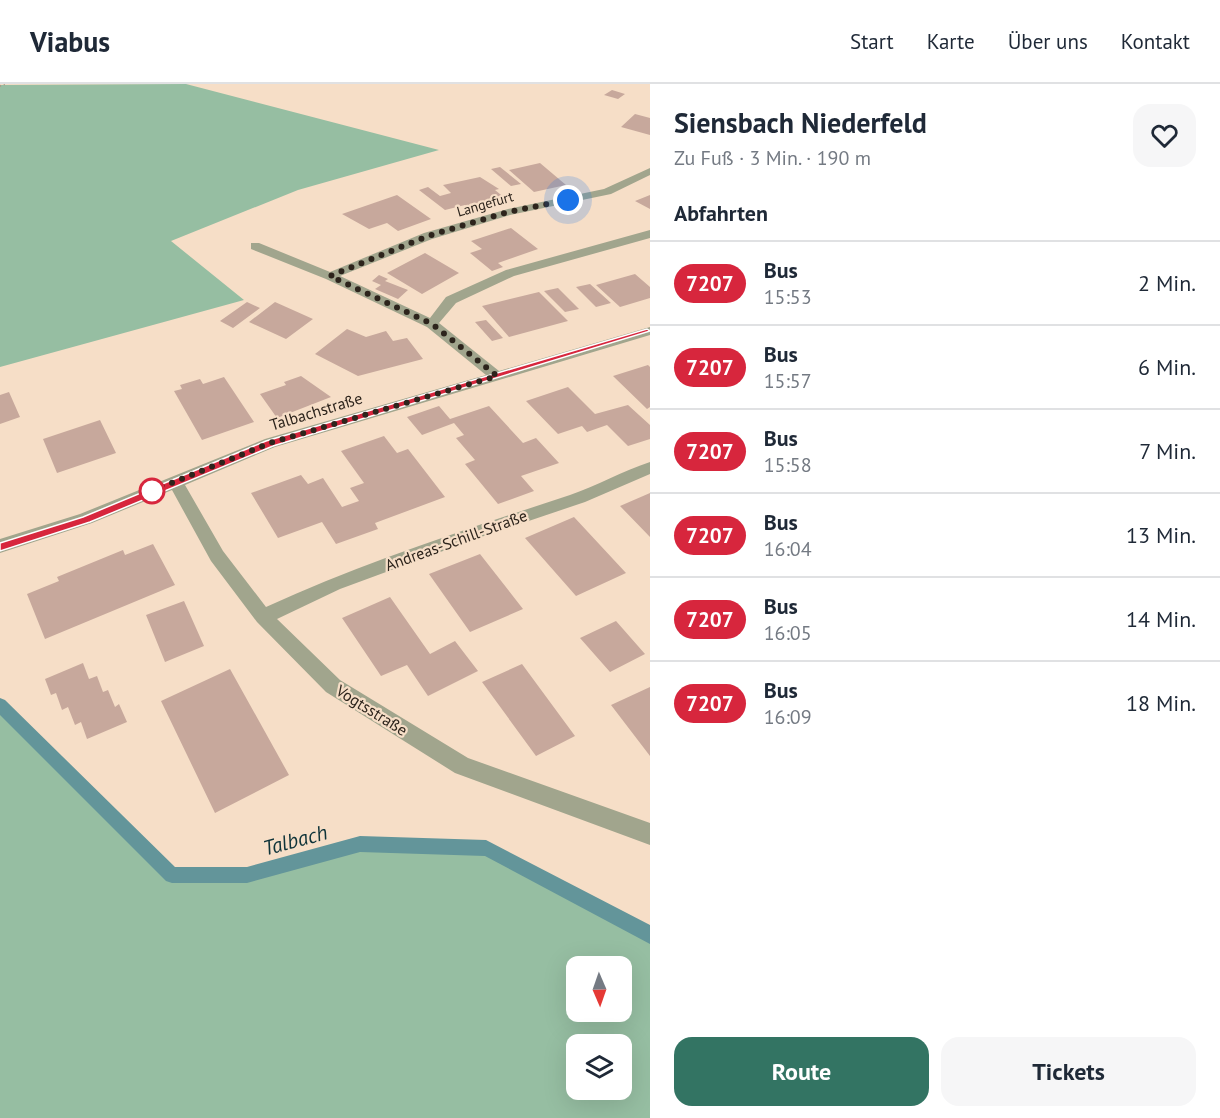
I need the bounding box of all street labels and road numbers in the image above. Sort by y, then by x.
street label: Langefurt [455,187,516,221]
street label: Talbachstraße [267,387,365,435]
street label: Andreas-Schill-Straße [382,505,530,575]
street label: Vogtsstraße [332,680,411,740]

